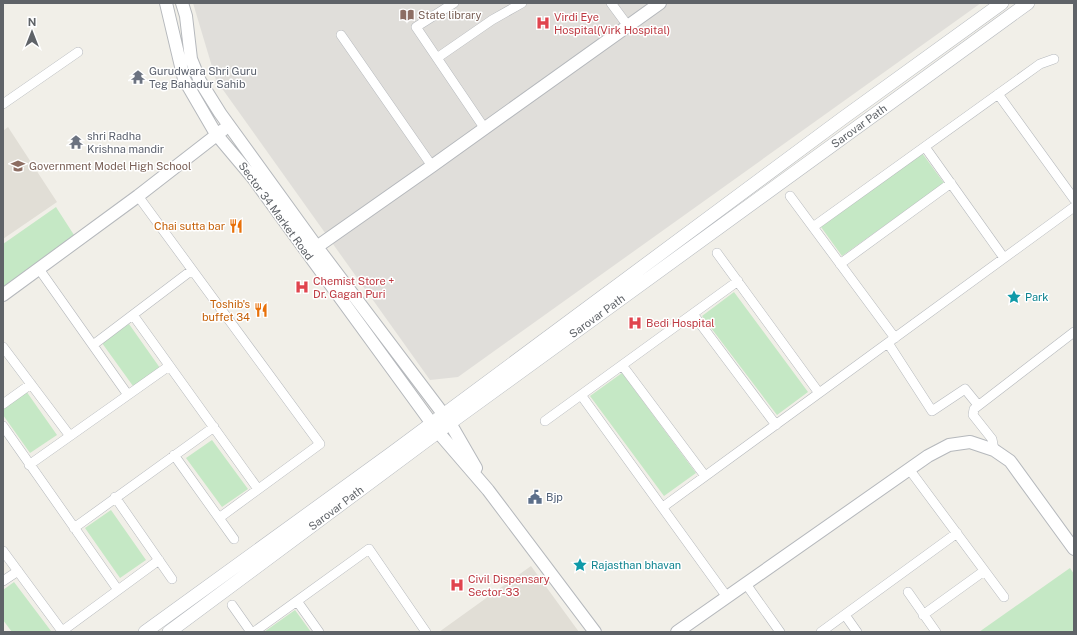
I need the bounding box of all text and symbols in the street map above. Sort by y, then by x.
library icon: State library [399,7,415,23]
place label: State library [418,9,481,21]
place label: Virdi Eye Hospital(Virk Hospital) [554,11,670,36]
north arrow [12,12,52,52]
hospital icon: Virdi Eye Hospital(Virk Hospital) [535,15,551,31]
text: N [28,16,36,28]
place label: Gurudwara Shri Guru Teg Bahadur Sahib [149,65,257,90]
temple icon: Gurudwara Shri Guru Teg Bahadur Sahib [130,69,146,85]
street label: Sarovar Path [829,102,889,150]
place label: shri Radha Krishna mandir [87,130,164,155]
temple icon: shri Radha Krishna mandir [68,134,84,150]
school or university icon: Government Model High School [10,158,26,174]
place label: Government Model High School [29,160,191,172]
street label: Sector 34 Market Road [236,160,316,262]
restaurant icon: Chai sutta bar [228,218,244,234]
place label: Chai sutta bar [154,220,225,232]
place label: Chemist Store + Dr. Gagan Puri [313,275,394,300]
hospital icon: Chemist Store + Dr. Gagan Puri [294,279,310,295]
place icon: Park [1006,289,1022,305]
place label: Park [1025,291,1048,303]
street label: Sarovar Path [567,292,627,340]
place label: Toshib's buffet 34 [202,298,250,323]
restaurant icon: Toshib's buffet 34 [253,302,269,318]
hospital icon: Bedi Hospital [627,315,643,331]
place label: Bedi Hospital [646,317,715,329]
street label: Sarovar Path [306,483,366,533]
public building icon: Bjp [527,489,543,505]
place label: Bjp [546,491,563,503]
place icon: Rajasthan bhavan [572,557,588,573]
place label: Rajasthan bhavan [591,559,681,571]
place label: Civil Dispensary Sector-33 [468,573,550,598]
hospital icon: Civil Dispensary Sector-33 [449,577,465,593]

